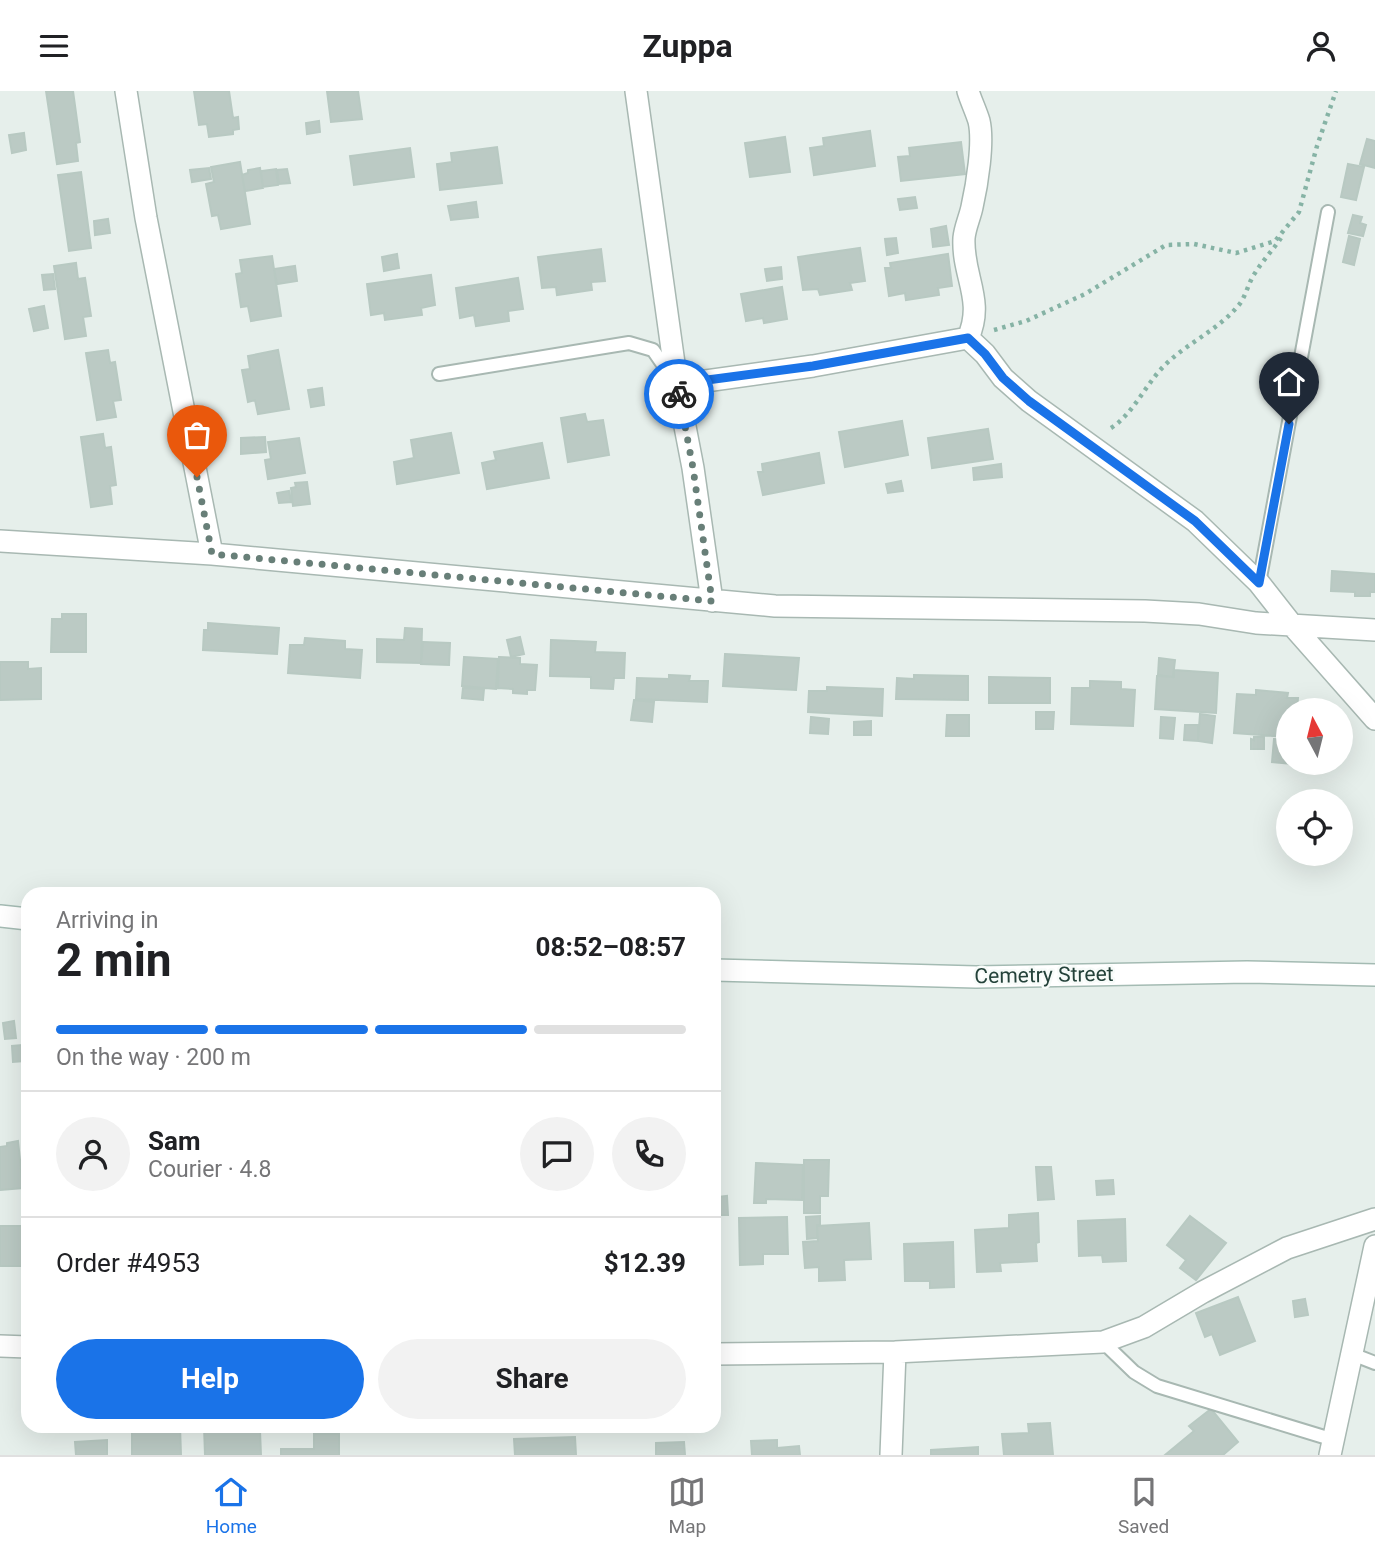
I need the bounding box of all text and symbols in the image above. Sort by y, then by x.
icon: menu [35,27,73,65]
text: Zuppa [642,27,733,65]
icon: person [1302,27,1340,65]
pin [1259,352,1319,424]
courier [644,359,714,429]
icon: home [1270,363,1308,401]
icon: bike [660,375,698,413]
pin [167,405,227,477]
icon: bag [178,416,216,454]
north arrow [1276,698,1353,775]
map controls [1276,698,1353,866]
button: locate [1276,789,1353,866]
text: Arriving in [56,907,159,934]
text: 08:52–08:57 [536,932,686,962]
text: 2 min [56,933,172,987]
street label: Cemetry Street [974,962,1114,988]
text: On the way · 200 m [56,1044,251,1071]
button: person [56,1117,130,1191]
button: chat [520,1117,594,1191]
button: phone [612,1117,686,1191]
text: Sam [148,1126,200,1156]
text: Courier · 4.8 [148,1156,271,1183]
text: Order #4953 [56,1248,201,1278]
text: $12.39 [604,1248,686,1278]
button: Help [56,1339,364,1419]
button: Share [378,1339,686,1419]
tab: Home [206,1473,257,1538]
tab: Map [668,1473,706,1538]
tab: Saved [1118,1473,1169,1538]

